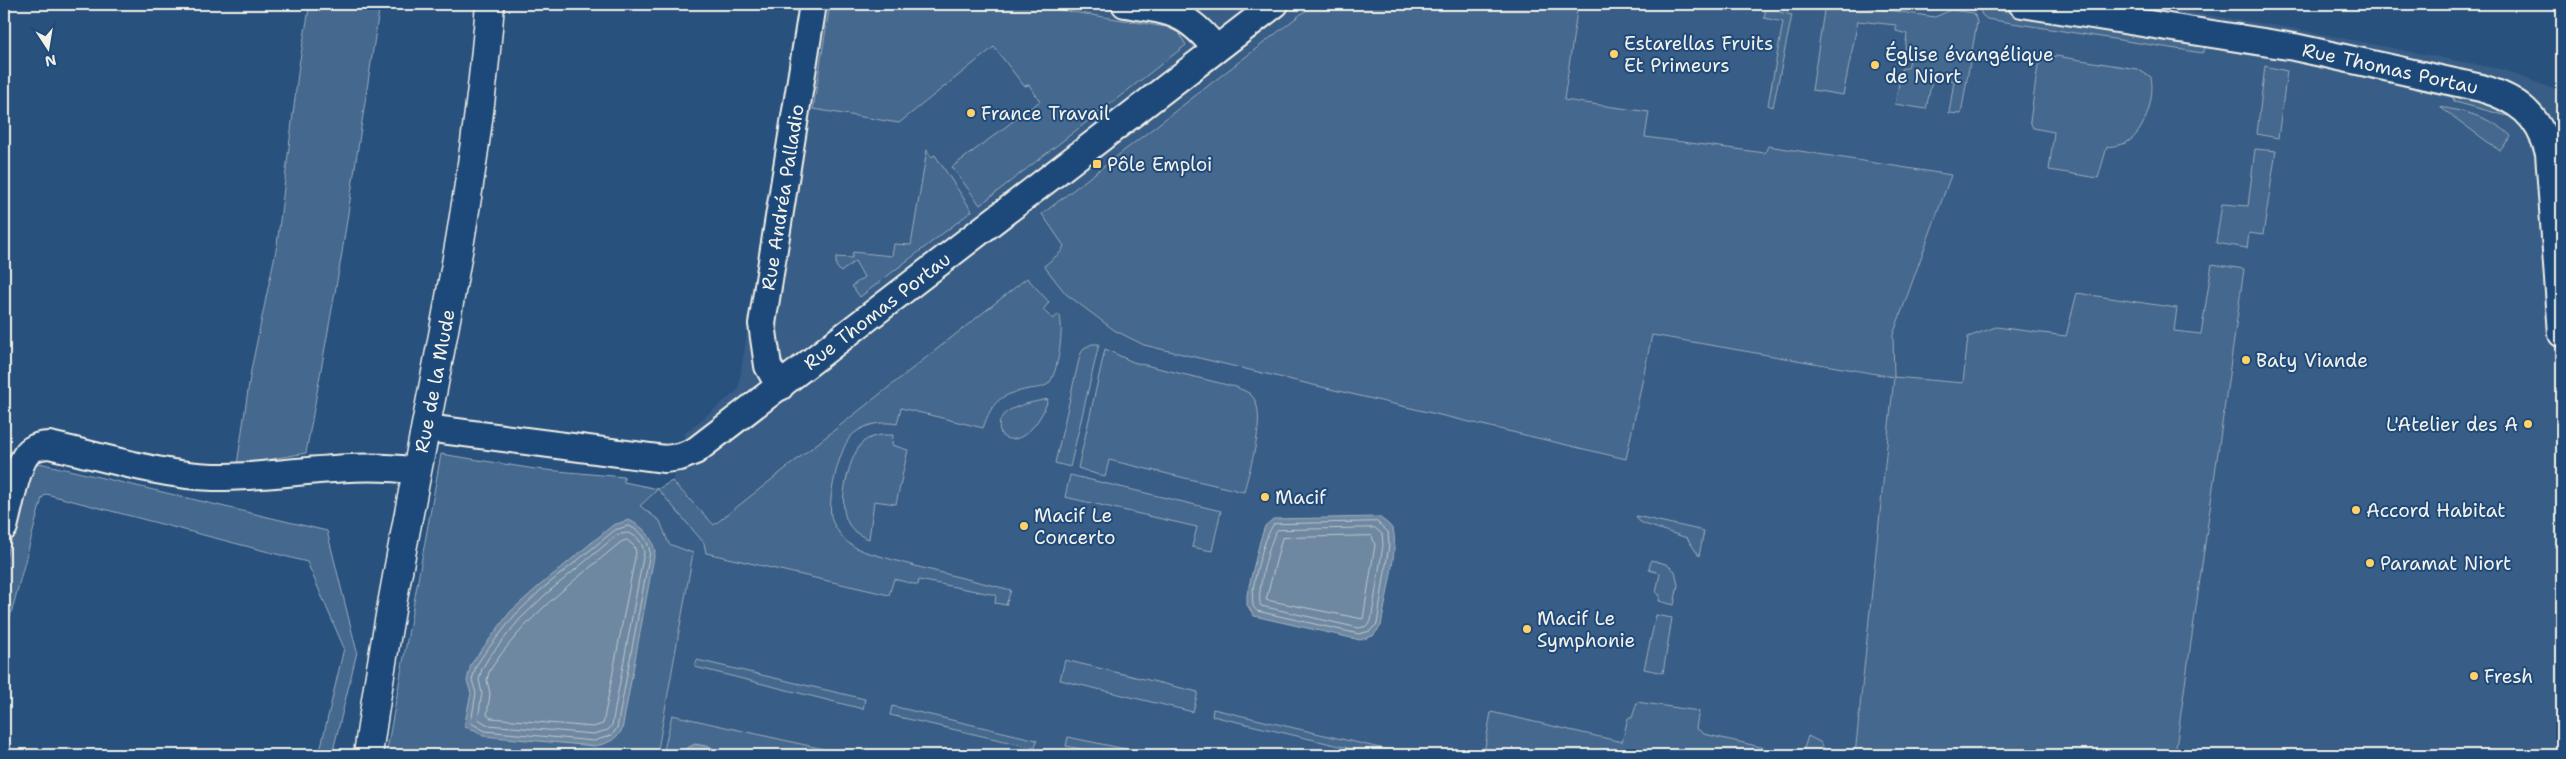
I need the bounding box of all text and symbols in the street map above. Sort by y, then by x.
north arrow [22,22,72,72]
place label: Estarellas Fruits Et Primeurs [1624,31,1773,78]
street label: Rue Thomas Portau [2300,37,2480,100]
place label: Église évangélique de Niort [1885,41,2054,89]
marker: Estarellas Fruits Et Primeurs [1608,48,1620,60]
text: N [43,51,58,71]
marker: Église évangélique de Niort [1869,59,1881,71]
place label: France Travail [981,101,1110,126]
street label: Rue Andréa Palladio [756,102,810,292]
marker: France Travail [965,107,977,119]
place label: Pôle Emploi [1107,152,1212,177]
marker: Pôle Emploi [1091,158,1103,170]
street label: Rue Thomas Portau [799,247,956,376]
street label: Rue de la Mude [409,307,461,455]
place label: Baty Viande [2256,348,2368,373]
marker: Baty Viande [2240,354,2252,366]
place label: L'Atelier des A [2386,412,2518,437]
marker: L'Atelier des A [2522,418,2534,430]
place label: Macif [1275,485,1327,510]
marker: Macif [1259,491,1271,503]
place label: Accord Habitat [2366,498,2506,523]
place label: Macif Le Concerto [1034,503,1115,550]
marker: Accord Habitat [2350,504,2362,516]
marker: Macif Le Concerto [1018,520,1030,532]
place label: Paramat Niort [2380,551,2511,576]
marker: Paramat Niort [2364,557,2376,569]
place label: Macif Le Symphonie [1537,606,1635,653]
marker: Macif Le Symphonie [1521,623,1533,635]
place label: Fresh [2484,664,2533,689]
marker: Fresh [2468,670,2480,682]

